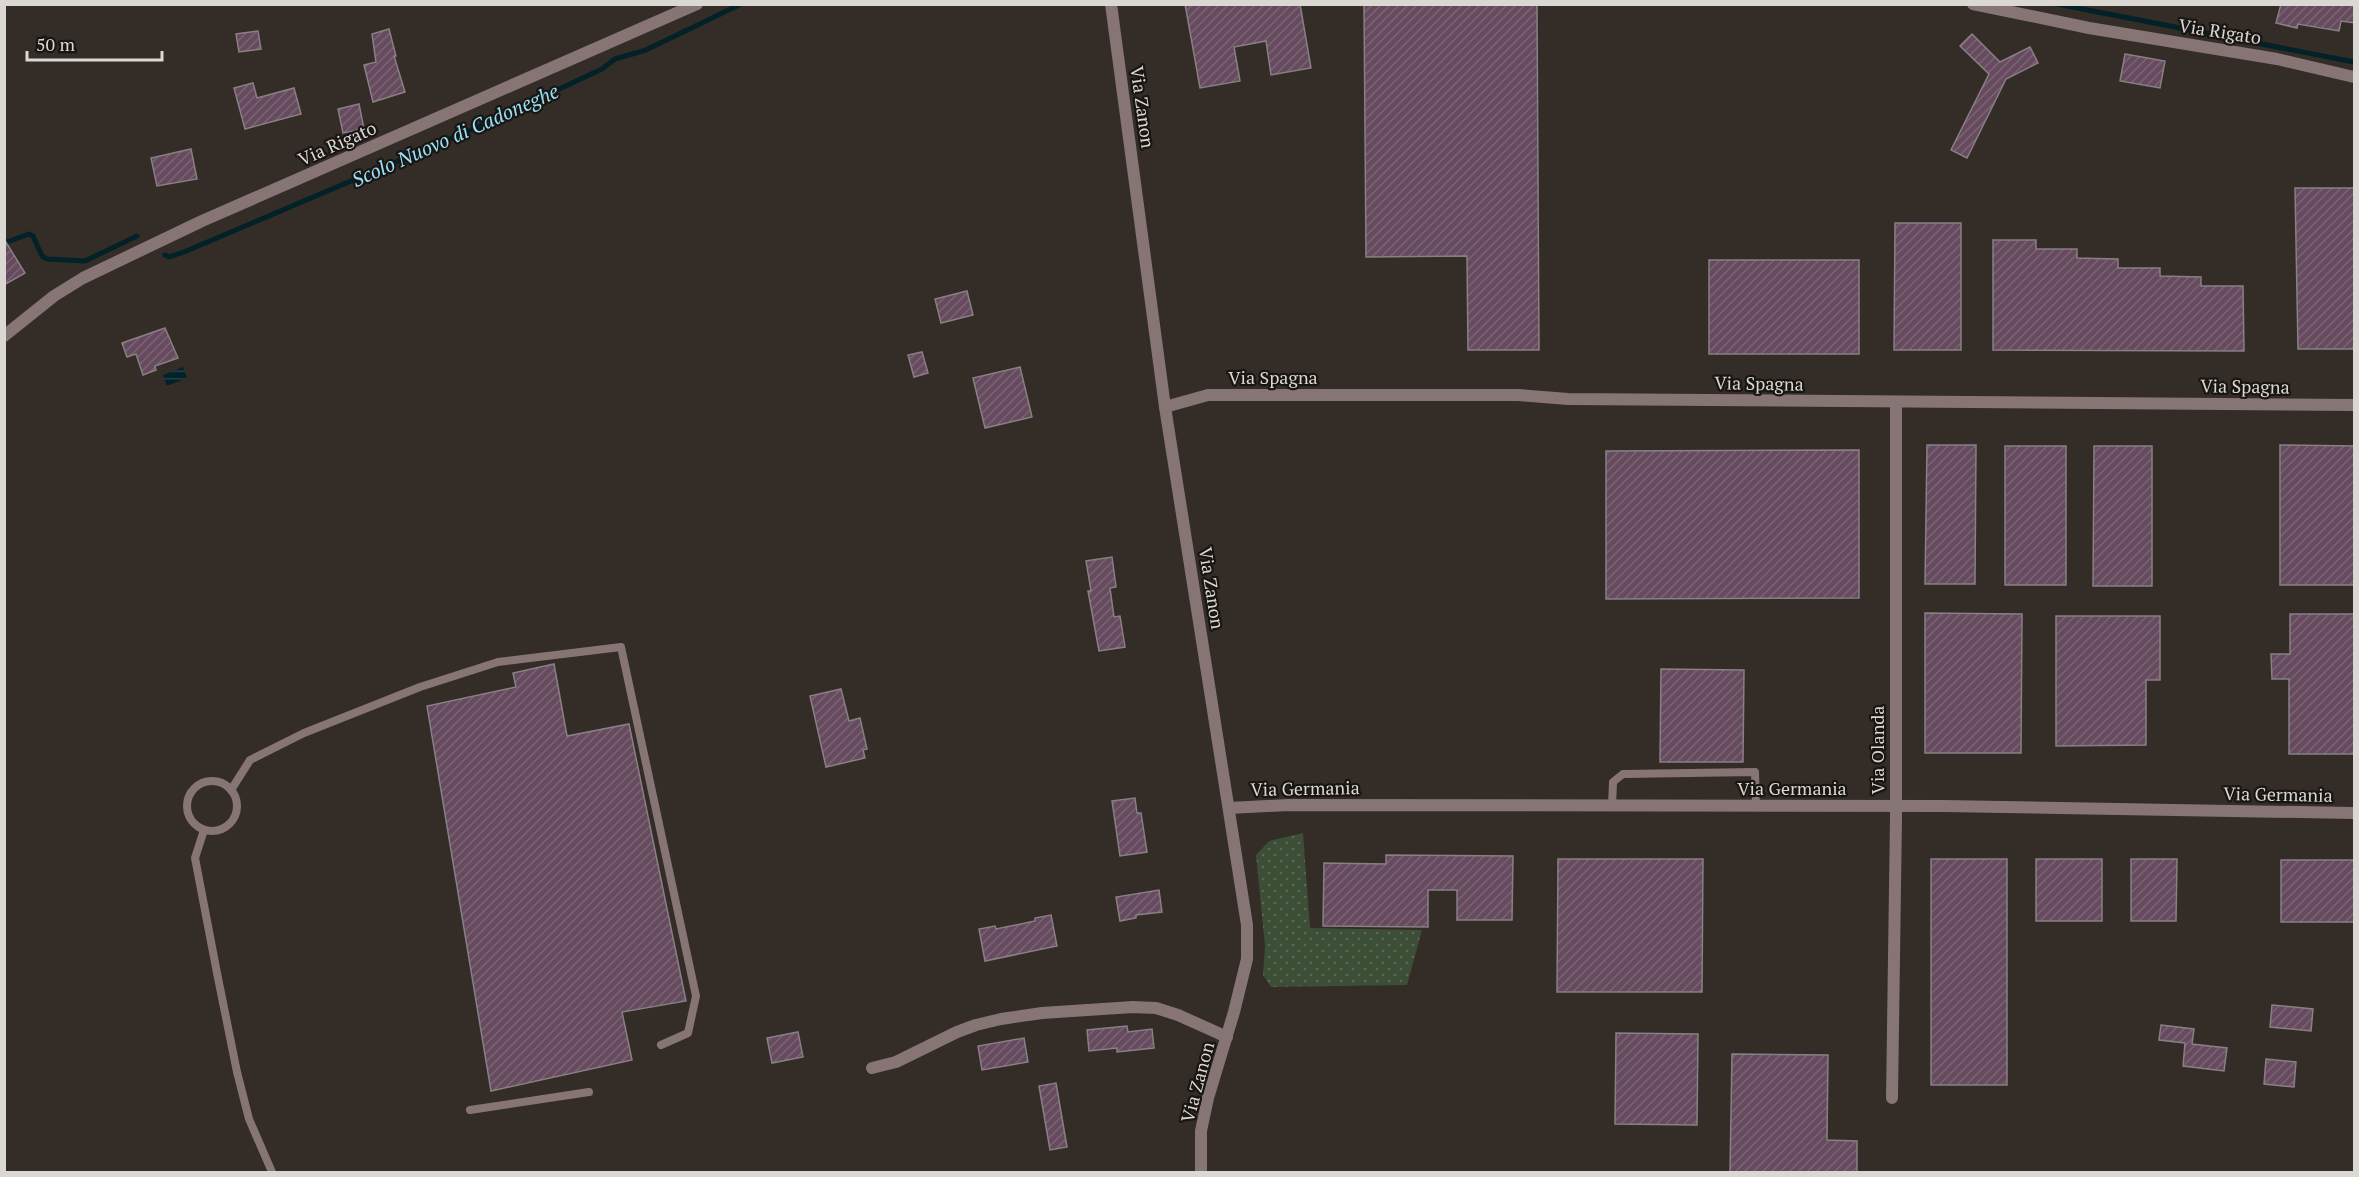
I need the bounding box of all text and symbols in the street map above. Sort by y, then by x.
street label: Via Rigato [2177,13,2263,49]
scale bar [27,24,162,62]
text: 50 m [36,32,76,56]
street label: Via Zanon [1125,64,1161,150]
water label: Scolo Nuovo di Cadoneghe [347,77,563,193]
street label: Via Rigato [294,115,380,171]
street label: Via Spagna [1228,365,1318,389]
street label: Via Spagna [1714,370,1804,396]
street label: Via Spagna [2200,373,2290,399]
street label: Via Zanon [1194,545,1230,631]
street label: Via Olanda [1865,706,1889,794]
street label: Via Germania [1250,775,1360,801]
street label: Via Germania [1737,776,1847,800]
street label: Via Germania [2223,781,2333,807]
street label: Via Zanon [1175,1039,1219,1125]

